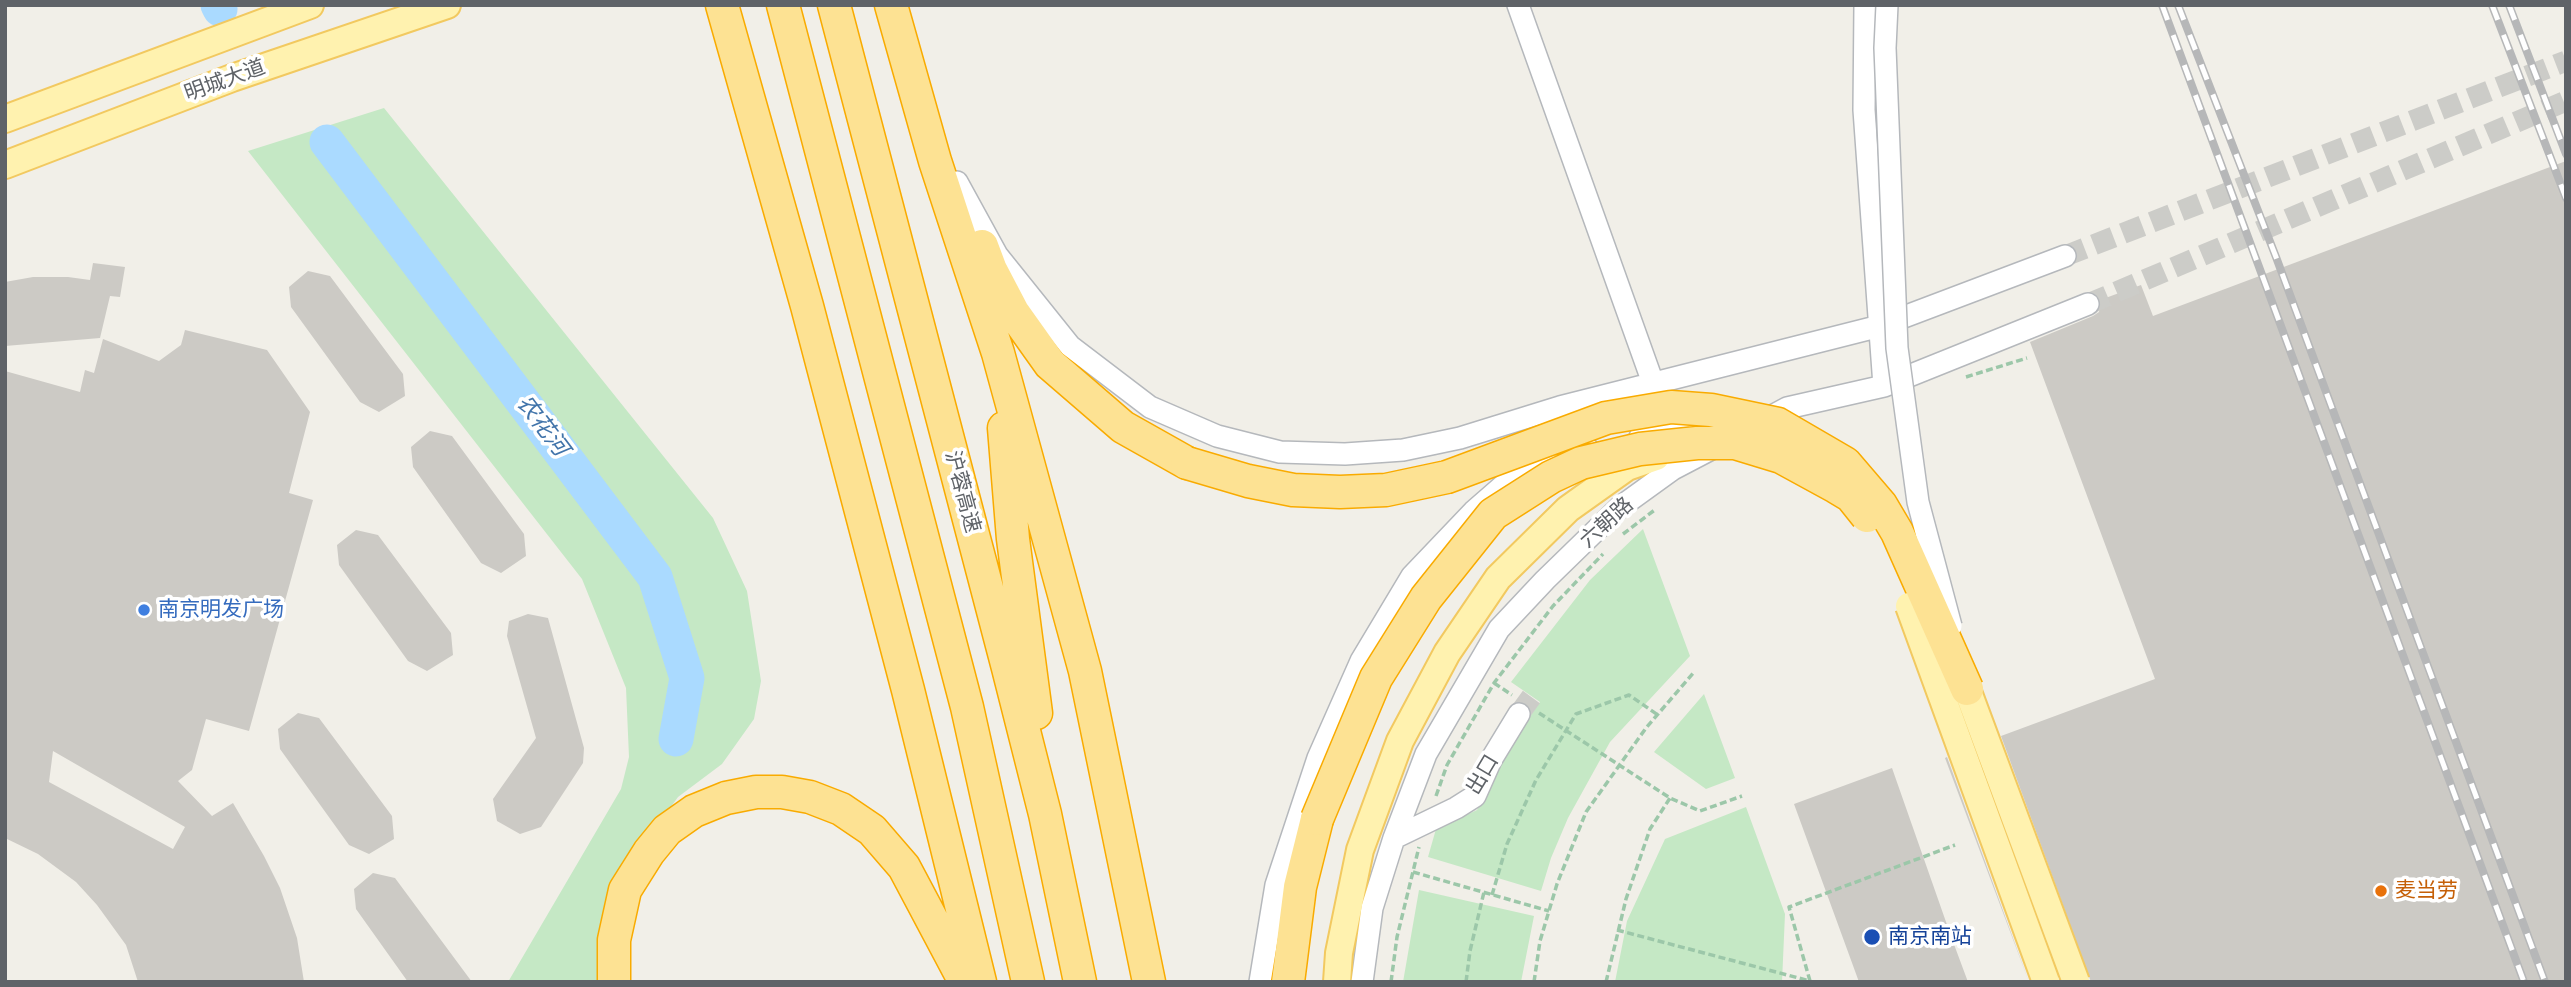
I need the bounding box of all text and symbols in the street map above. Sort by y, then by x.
street label: 明城大道 [181,55,269,107]
water label: 农花河 [510,390,574,462]
street label: 沪蓉高速 [939,448,985,536]
street label: 六朝路 [1575,493,1639,553]
place label: 南京明发广场 [158,597,284,623]
marker: 南京明发广场 [136,602,152,618]
street label: 出口 [1461,751,1505,799]
place label: 麦当劳 [2395,878,2458,904]
marker: 麦当劳 [2373,883,2389,899]
place label: 南京南站 [1888,924,1972,950]
marker: 南京南站 [1862,927,1882,947]

